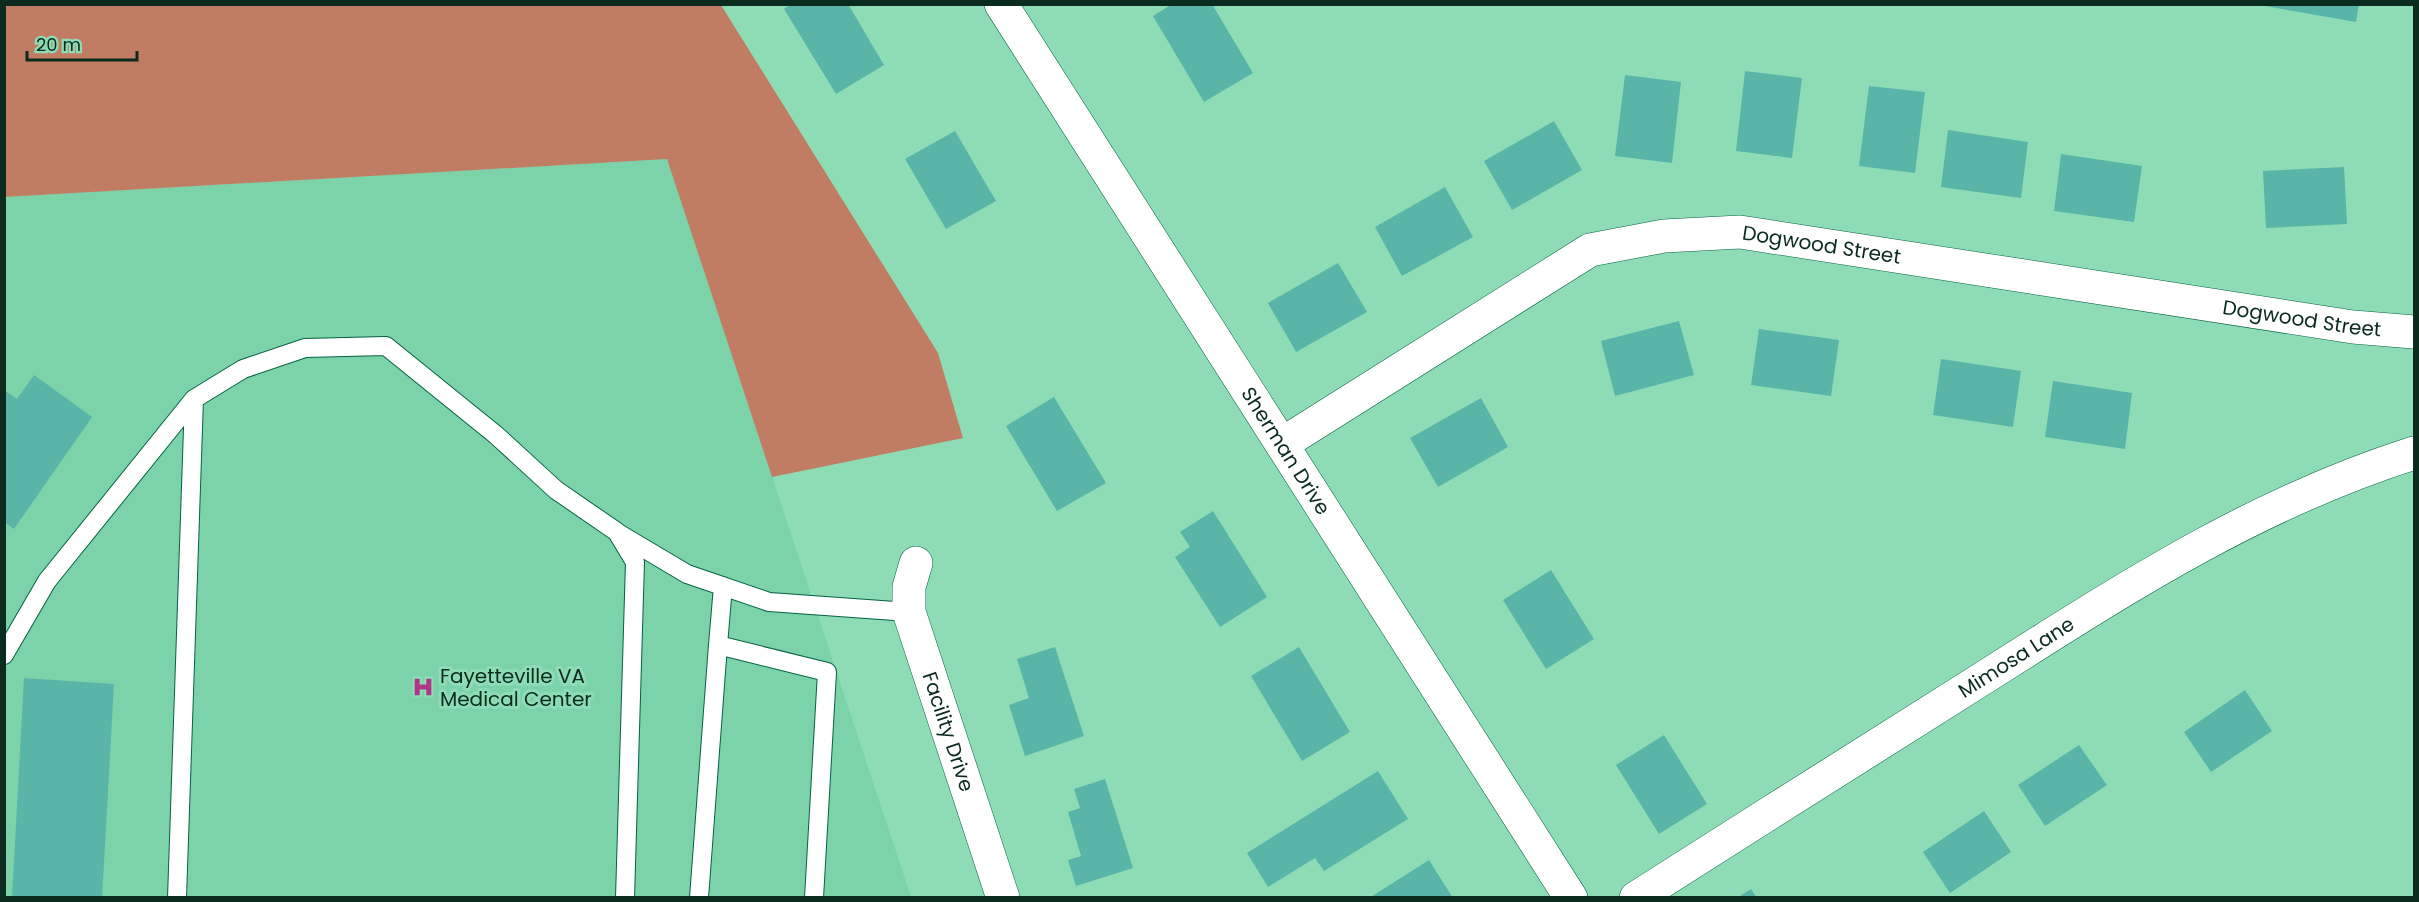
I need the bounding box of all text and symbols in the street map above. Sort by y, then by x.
scale bar [27,24,136,62]
text: 20 m [36,32,81,57]
street label: Dogwood Street [1740,219,1903,271]
street label: Dogwood Street [2221,293,2382,343]
street label: Sherman Drive [1235,381,1337,520]
street label: Mimosa Lane [1953,610,2080,704]
place label: Fayetteville VA Medical Center [440,662,592,713]
street label: Facility Drive [916,668,981,795]
hospital icon: Fayetteville VA Medical Center [411,675,435,699]

